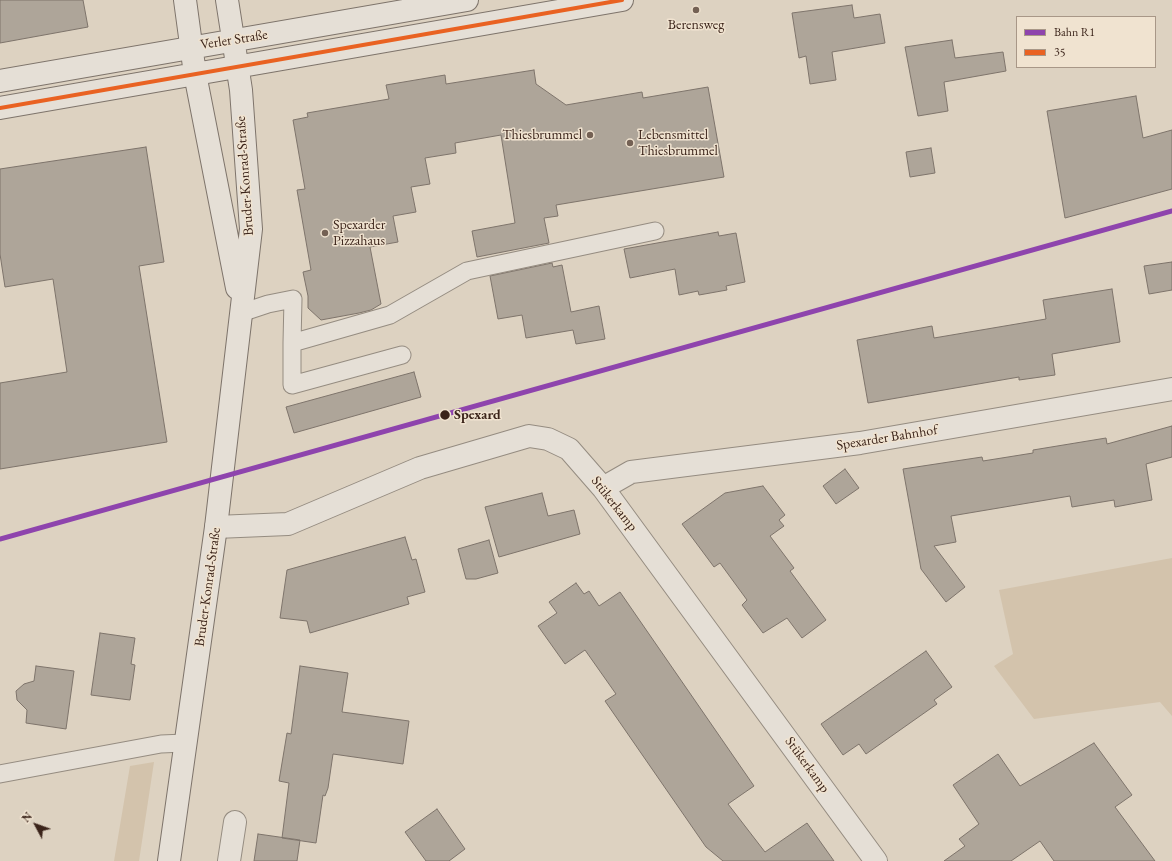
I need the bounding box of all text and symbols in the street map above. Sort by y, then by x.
marker: Berensweg [691,5,701,15]
legend [1016,16,1156,68]
place label: Berensweg [668,17,724,33]
text: Bahn R1 [1054,24,1095,40]
street label: Verler Straße [199,26,269,54]
text: 35 [1054,44,1066,60]
street label: Bruder-Konrad-Straße [232,116,258,236]
place label: Thiesbrummel [502,127,582,143]
place label: Lebensmittel Thiesbrummel [638,127,718,160]
marker: Thiesbrummel [585,130,595,140]
marker: Lebensmittel Thiesbrummel [625,138,635,148]
place label: Spexarder Pizzahaus [333,217,385,250]
marker: Spexarder Pizzahaus [320,228,330,238]
place label: Spexard [454,407,501,423]
marker: Spexard [438,408,452,422]
street label: Spexarder Bahnhof [835,422,939,454]
street label: Stükerkamp [587,473,641,535]
street label: Bruder-Konrad-Straße [191,526,225,648]
street label: Stükerkamp [781,734,833,796]
north arrow [16,805,56,845]
text: N [19,809,35,825]

